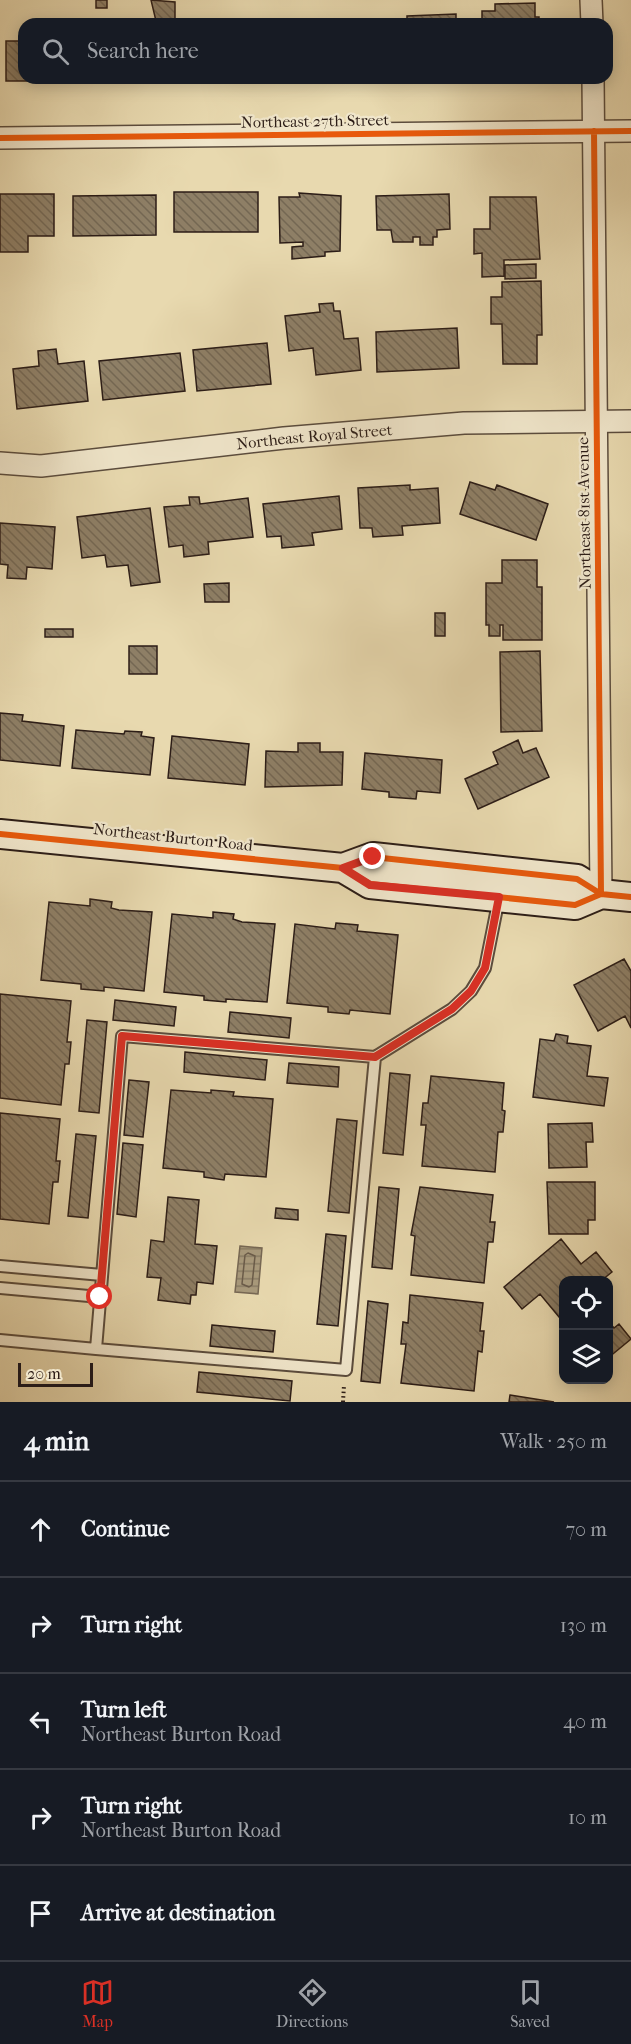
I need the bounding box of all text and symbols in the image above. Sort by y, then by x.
search box [18,18,613,84]
icon: search [39,35,72,68]
text: Search here [87,38,199,64]
street label: Northeast 27th Street [241,110,389,132]
street label: Northeast Royal Street [235,419,393,453]
street label: Northeast 81st Avenue [573,437,595,589]
street label: Northeast Burton Road [92,819,254,855]
route end [359,843,385,869]
map controls [559,1276,613,1384]
button: locate [559,1276,613,1330]
route start [86,1283,112,1309]
button: layers [559,1330,613,1384]
scale bar [18,1360,93,1388]
text: 20 m [27,1364,61,1383]
text: 4 min [24,1426,89,1457]
text: Walk · 250 m [500,1430,607,1453]
icon: ahead [24,1513,57,1546]
text: Continue [81,1516,170,1542]
text: 70 m [565,1518,607,1541]
icon: right [24,1609,57,1642]
text: Turn right [81,1612,182,1638]
text: 130 m [560,1614,607,1637]
text: Turn left [81,1697,167,1723]
icon: left [24,1705,57,1738]
text: 40 m [563,1710,607,1733]
text: Northeast Burton Road [81,1723,281,1746]
text: Turn right [81,1793,182,1819]
icon: right [24,1801,57,1834]
text: 10 m [568,1806,607,1829]
text: Northeast Burton Road [81,1819,281,1842]
icon: arrive [24,1897,57,1930]
text: Arrive at destination [81,1900,275,1926]
tab: Map [81,1976,114,2031]
tab: Directions [276,1976,348,2031]
tab: Saved [510,1976,550,2031]

